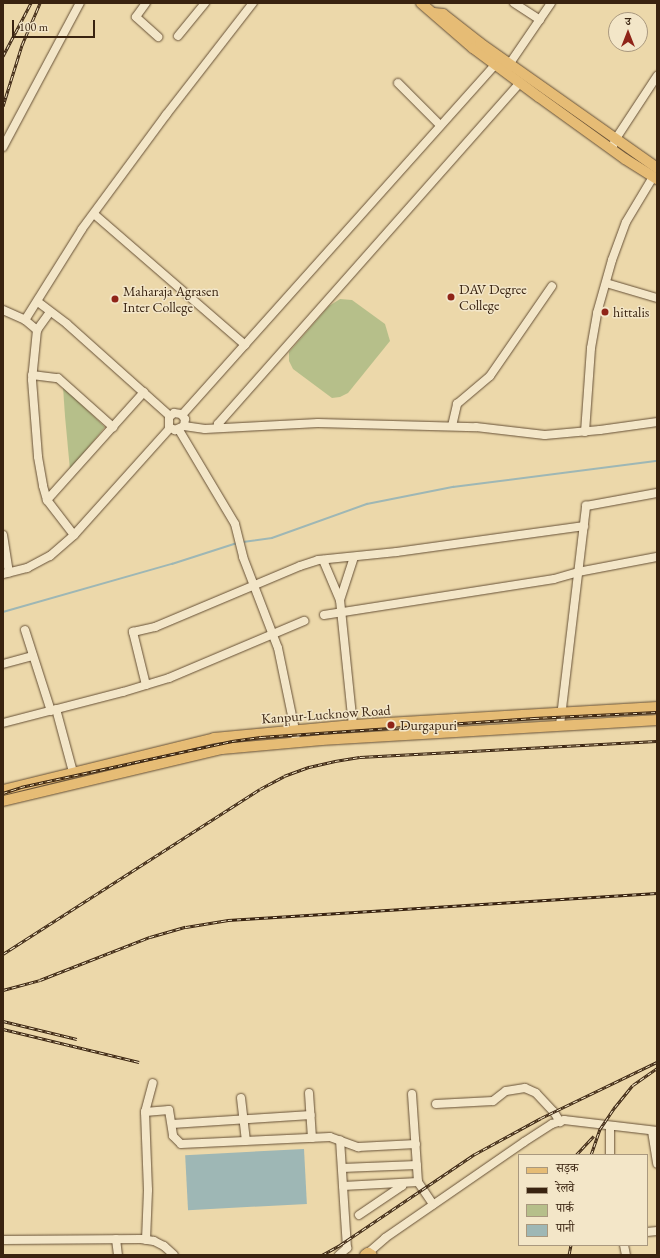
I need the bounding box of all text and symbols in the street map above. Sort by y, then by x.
scale bar [14,12,97,38]
north arrow [608,12,648,52]
text: उ [625,14,631,28]
text: 100 m [19,19,48,35]
place label: DAV Degree College [459,281,527,314]
place label: Maharaja Agrasen Inter College [123,283,219,316]
marker: DAV Degree College [446,292,456,302]
marker: Maharaja Agrasen Inter College [110,294,120,304]
place label: hittalis [613,304,649,320]
marker: hittalis [600,307,610,317]
street label: Kanpur-Lucknow Road [261,701,391,727]
place label: Durgapuri [400,717,457,733]
marker: Durgapuri [385,719,397,731]
legend [518,1154,648,1246]
text: सड़क [556,1160,579,1176]
text: रेलवे [556,1180,574,1196]
text: पार्क [556,1200,574,1216]
text: पानी [556,1220,574,1236]

